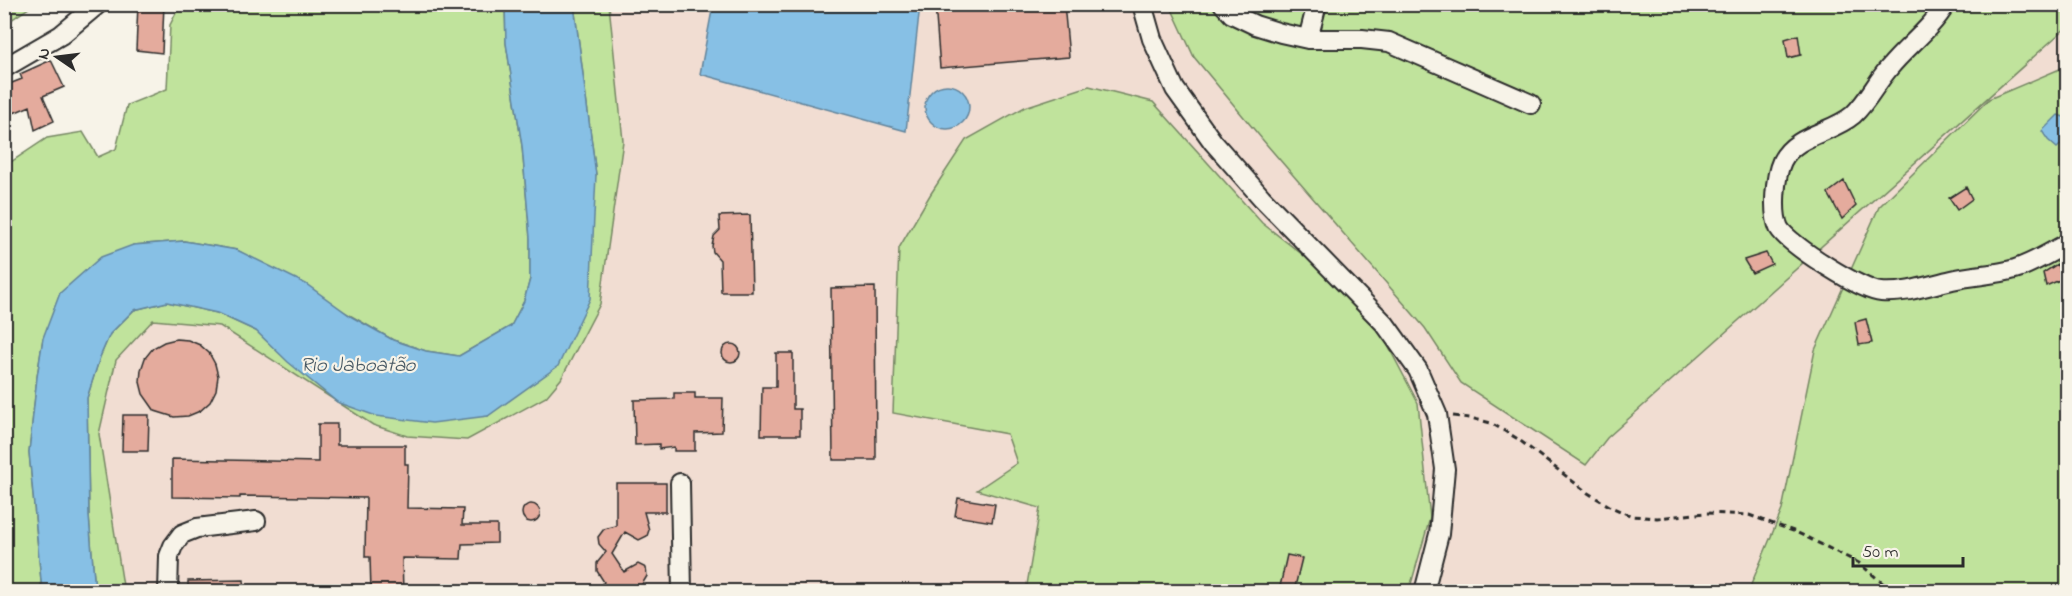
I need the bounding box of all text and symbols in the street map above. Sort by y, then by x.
north arrow [27,27,87,87]
text: N [31,46,57,62]
water label: Rio Jaboatão [300,351,417,381]
scale bar [1853,530,1962,568]
text: 50 m [1862,540,1899,566]

